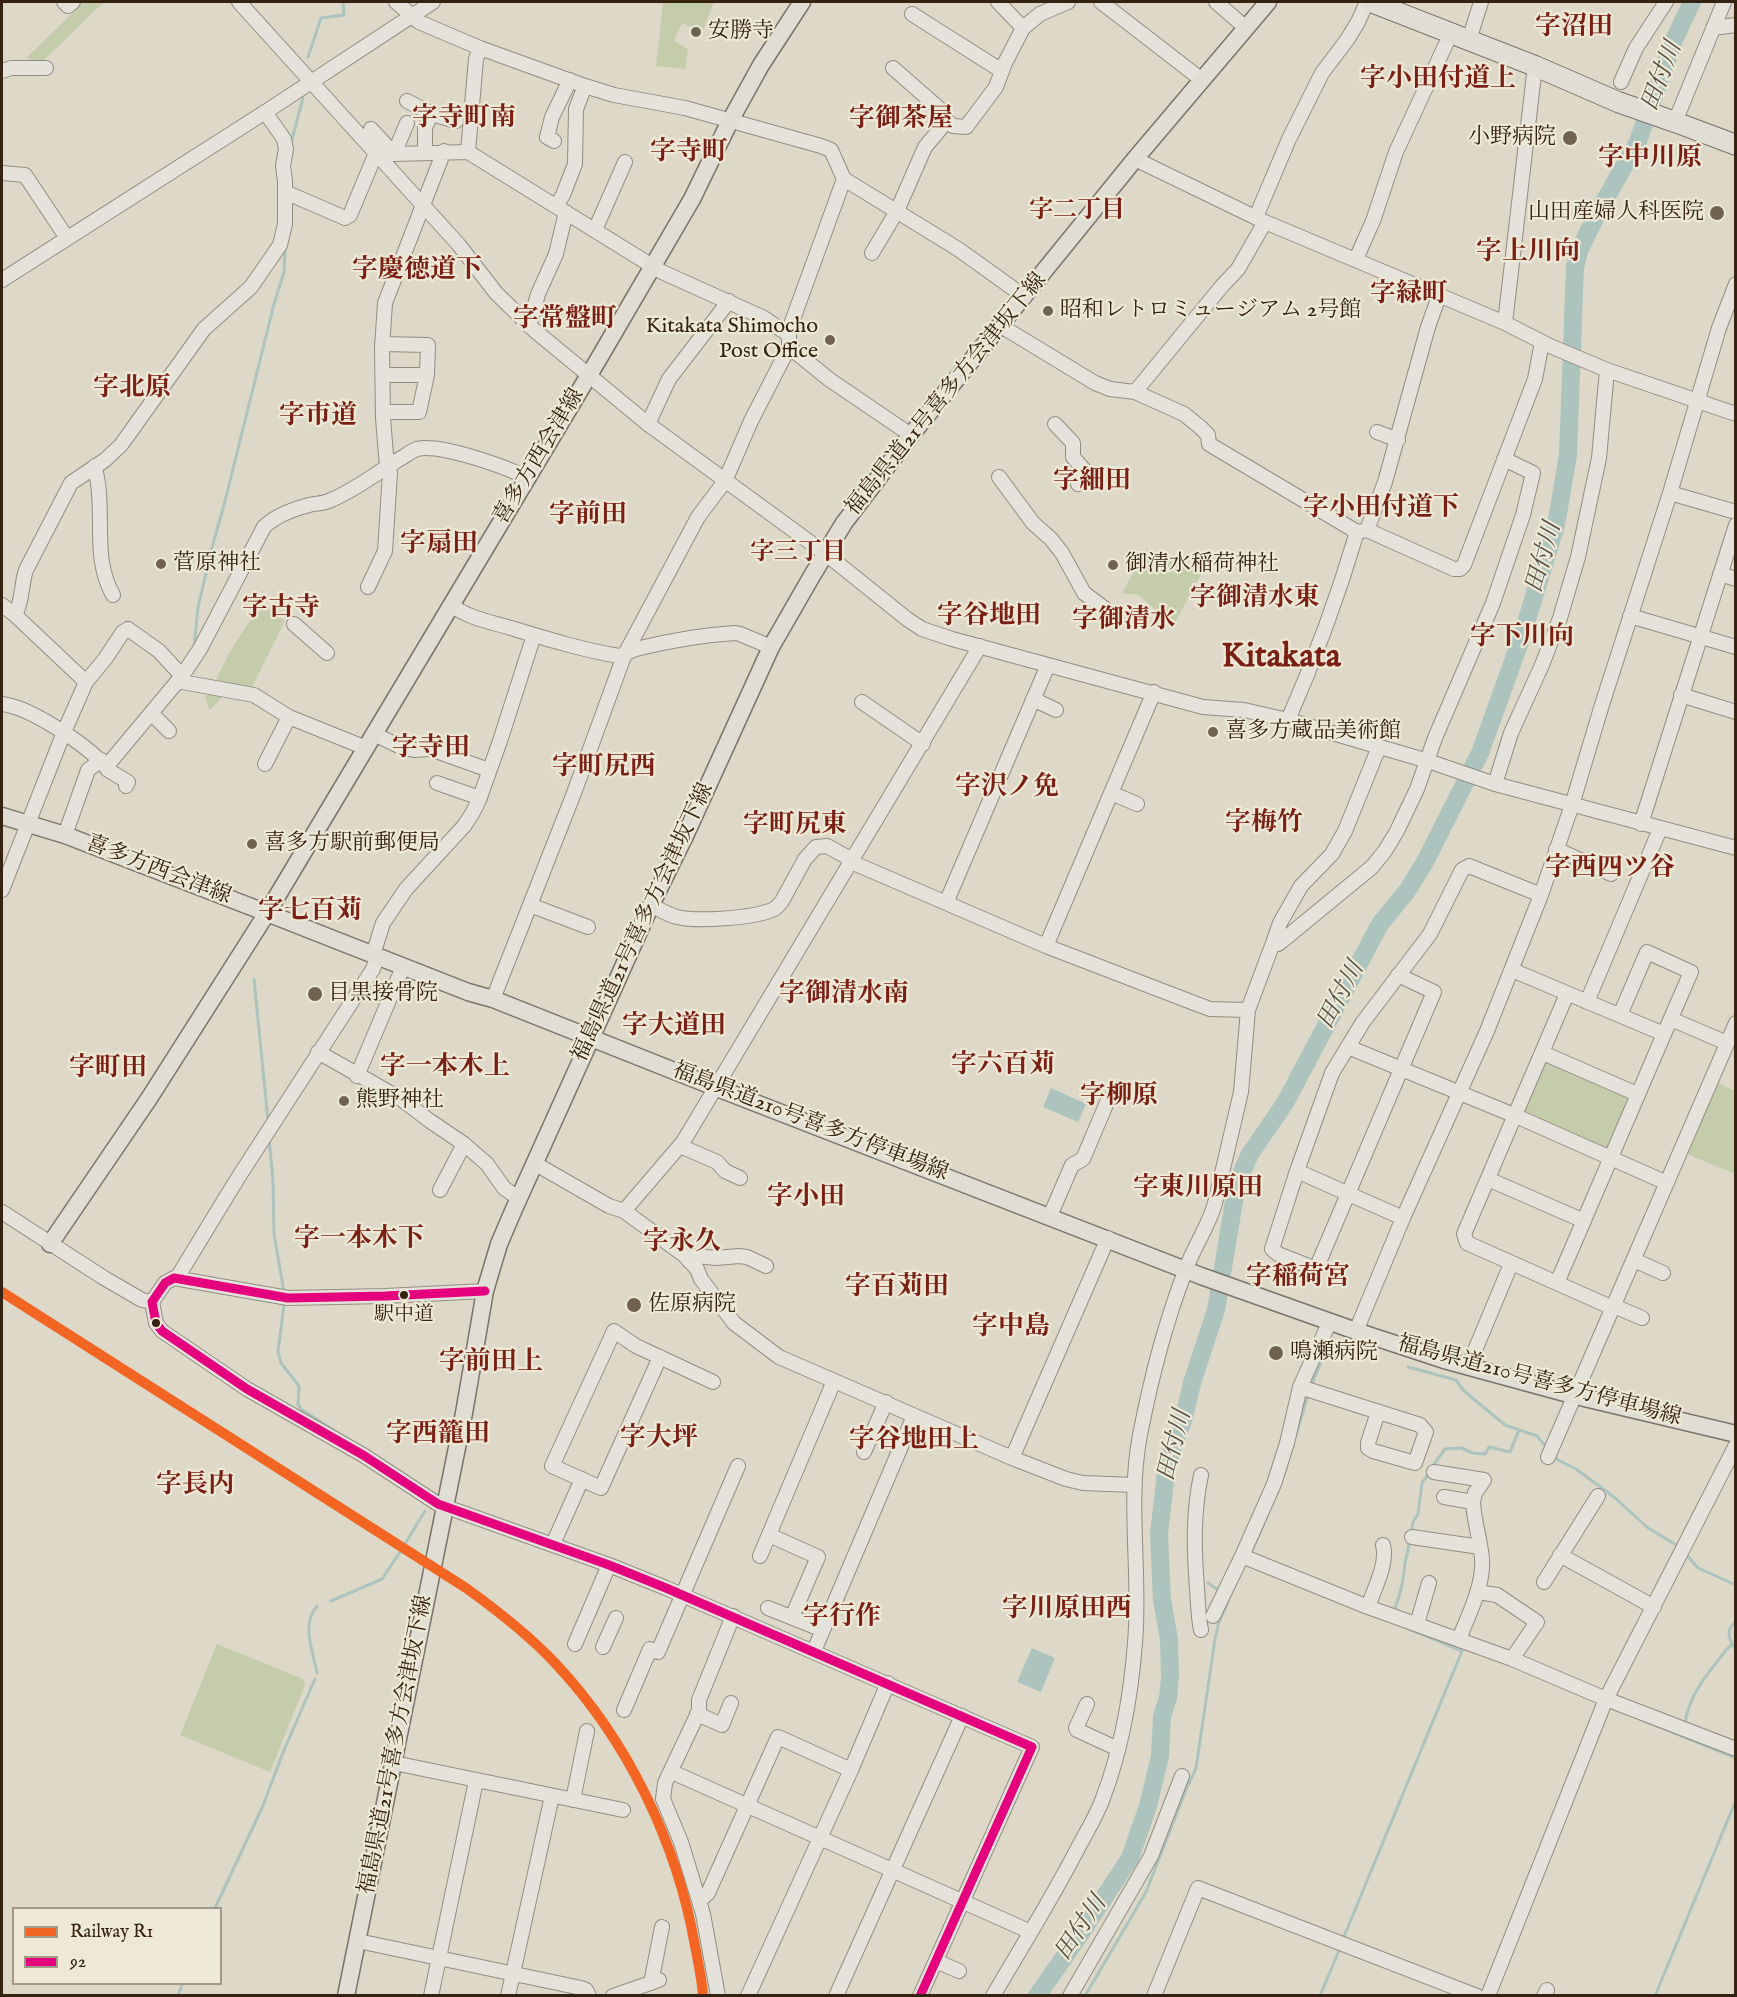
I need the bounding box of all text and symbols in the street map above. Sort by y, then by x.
district label: 字沼田 [1535,13,1613,45]
place label: 安勝寺 [708,19,774,45]
marker: 安勝寺 [689,25,703,39]
water label: 田付川 [1637,38,1689,116]
district label: 字小田付道上 [1360,65,1516,97]
district label: 字寺町南 [412,104,516,136]
district label: 字御茶屋 [849,105,953,137]
place label: 小野病院 [1468,125,1556,151]
marker: 小野病院 [1561,129,1579,147]
district label: 字寺町 [650,138,728,170]
district label: 字中川原 [1598,144,1702,176]
district label: 字二丁目 [1029,198,1125,226]
place label: 山田産婦人科医院 [1528,200,1704,226]
marker: 山田産婦人科医院 [1708,204,1726,222]
district label: 字上川向 [1476,238,1580,270]
district label: 字慶徳道下 [352,256,482,288]
street label: 福島県道21号喜多方会津坂下線 [841,268,1053,522]
district label: 字緑町 [1370,280,1448,312]
place label: 昭和レトロミュージアム 2号館 [1060,298,1361,324]
marker: 昭和レトロミュージアム 2号館 [1041,304,1055,318]
district label: 字常盤町 [513,305,617,337]
place label: Kitakata Shimocho Post Office [646,314,818,366]
marker: Kitakata Shimocho Post Office [823,333,837,347]
district label: 字北原 [93,374,171,406]
street label: 喜多方西会津線 [489,384,591,530]
district label: 字市道 [279,402,357,434]
district label: 字細田 [1053,467,1131,499]
district label: 字小田付道下 [1303,494,1459,526]
district label: 字前田 [549,501,627,533]
water label: 田付川 [1521,519,1569,597]
district label: 字扇田 [400,530,478,562]
district label: 字三丁目 [750,540,846,568]
place label: 菅原神社 [173,551,261,577]
place label: 御清水稲荷神社 [1125,552,1279,578]
marker: 菅原神社 [154,557,168,571]
marker: 御清水稲荷神社 [1106,558,1120,572]
district label: 字御清水東 [1190,584,1320,616]
district label: 字古寺 [242,594,320,626]
district label: 字谷地田 [937,602,1041,634]
district label: 字御清水 [1072,606,1176,638]
district label: 字下川向 [1470,623,1574,655]
district label: Kitakata [1221,639,1341,679]
place label: 喜多方蔵品美術館 [1225,719,1401,745]
marker: 喜多方蔵品美術館 [1206,725,1220,739]
district label: 字寺田 [392,734,470,766]
district label: 字町尻西 [552,753,656,785]
district label: 字沢ノ免 [955,773,1059,805]
street label: 福島県道21号喜多方会津坂下線 [568,779,720,1067]
district label: 字梅竹 [1225,809,1303,841]
district label: 字町尻東 [743,811,847,843]
street label: 喜多方西会津線 [81,831,235,911]
place label: 喜多方駅前郵便局 [264,831,440,857]
marker: 喜多方駅前郵便局 [245,837,259,851]
district label: 字西四ツ谷 [1545,854,1675,886]
district label: 字七百苅 [258,897,362,929]
water label: 田付川 [1312,957,1372,1035]
district label: 字御清水南 [779,980,909,1012]
place label: 目黒接骨院 [328,981,438,1007]
marker: 目黒接骨院 [306,985,324,1003]
district label: 字大道田 [622,1012,726,1044]
district label: 字六百苅 [951,1051,1055,1083]
district label: 字一本木上 [380,1053,510,1085]
district label: 字町田 [69,1054,147,1086]
street label: 福島県道210号喜多方停車場線 [668,1058,952,1188]
district label: 字柳原 [1080,1082,1158,1114]
place label: 熊野神社 [356,1088,444,1114]
marker: 熊野神社 [337,1094,351,1108]
district label: 字東川原田 [1133,1174,1263,1206]
district label: 字小田 [767,1183,845,1215]
district label: 字一本木下 [294,1225,424,1257]
district label: 字永久 [643,1228,721,1260]
district label: 字稲荷宮 [1246,1263,1350,1295]
district label: 字百苅田 [845,1273,949,1305]
marker: 駅中道 [398,1289,410,1301]
place label: 佐原病院 [648,1292,736,1318]
marker: 佐原病院 [625,1296,643,1314]
place label: 駅中道 [374,1304,434,1328]
district label: 字中島 [972,1313,1050,1345]
unlabelled marker [150,1317,162,1329]
street label: 福島県道210号喜多方停車場線 [1394,1331,1684,1433]
place label: 鳴瀬病院 [1290,1340,1378,1366]
marker: 鳴瀬病院 [1267,1344,1285,1362]
district label: 字前田上 [439,1348,543,1380]
water label: 田付川 [1153,1408,1199,1484]
district label: 字西籠田 [386,1420,490,1452]
district label: 字大坪 [620,1424,698,1456]
district label: 字谷地田上 [849,1426,979,1458]
district label: 字長内 [156,1471,234,1503]
street label: 福島県道21号喜多方会津坂下線 [355,1593,439,1897]
district label: 字川原田西 [1002,1595,1132,1627]
district label: 字行作 [803,1603,881,1635]
water label: 田付川 [1050,1891,1114,1967]
legend [12,1907,222,1985]
text: Railway R1 [70,1921,153,1944]
text: 92 [70,1951,86,1974]

